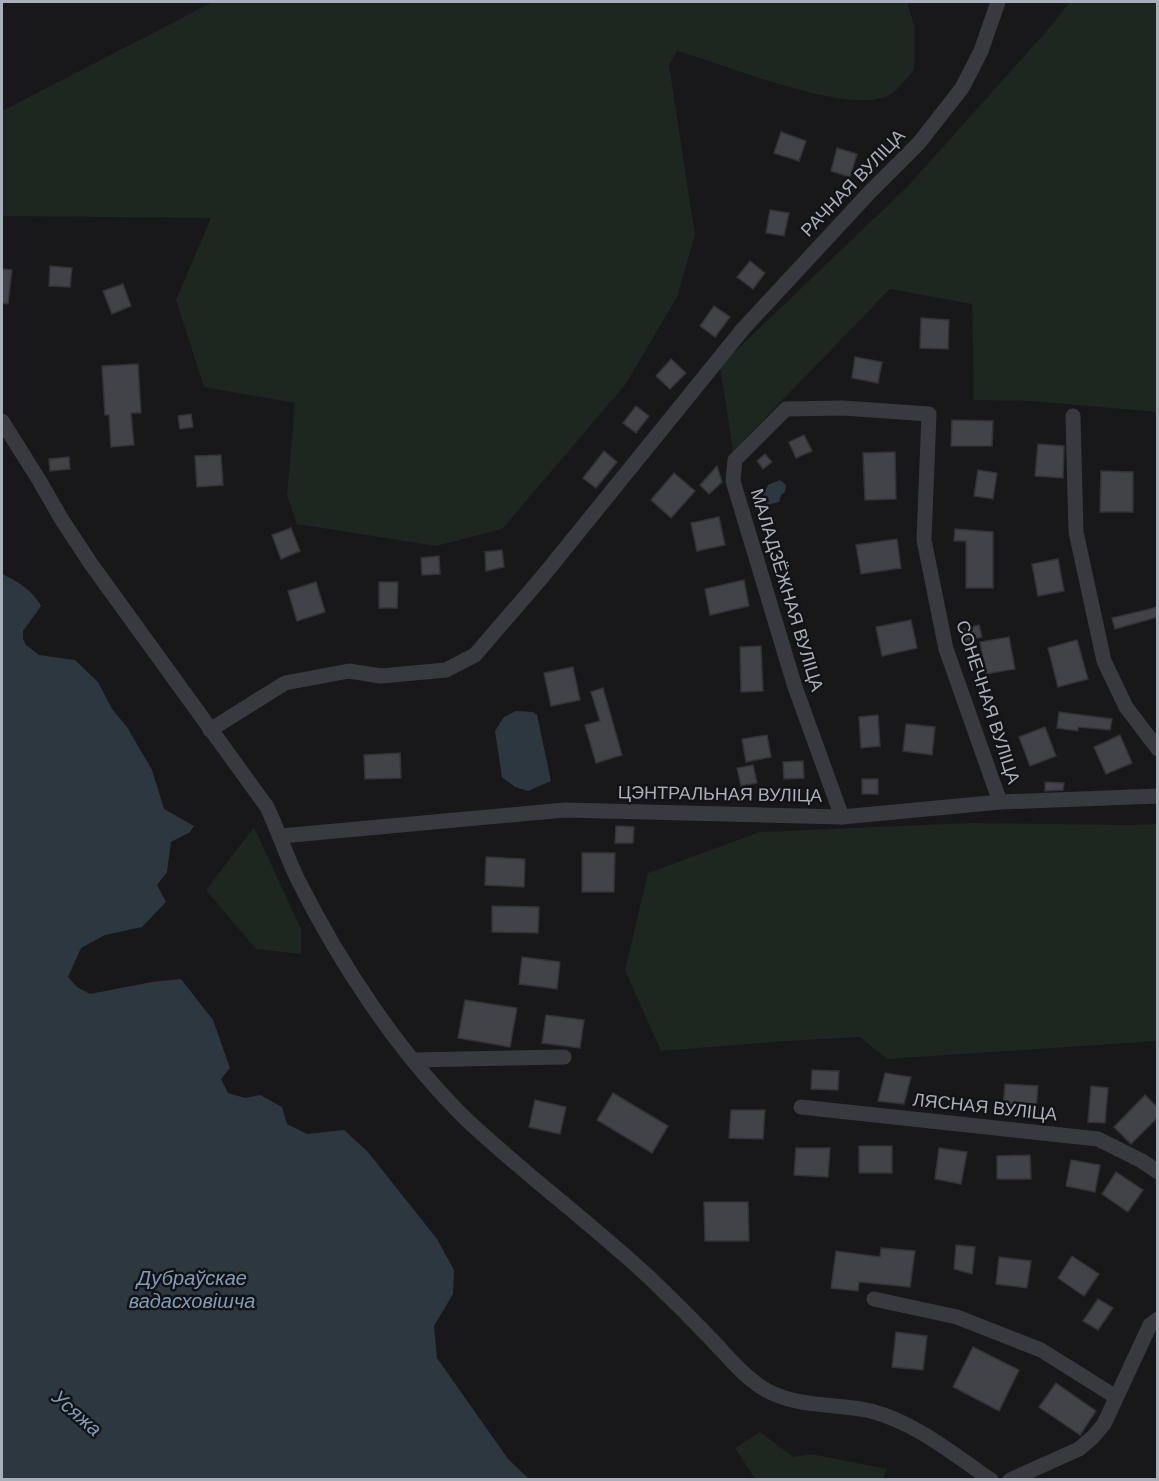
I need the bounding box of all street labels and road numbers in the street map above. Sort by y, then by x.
street label: РАЧНАЯ ВУЛІЦА [796,124,910,242]
street label: МАЛАДЗЁЖНАЯ ВУЛІЦА [745,486,829,694]
street label: СОНЕЧНАЯ ВУЛІЦА [950,617,1026,787]
street label: ЦЭНТРАЛЬНАЯ ВУЛІЦА [618,780,822,808]
street label: ЛЯСНАЯ ВУЛІЦА [912,1087,1058,1127]

